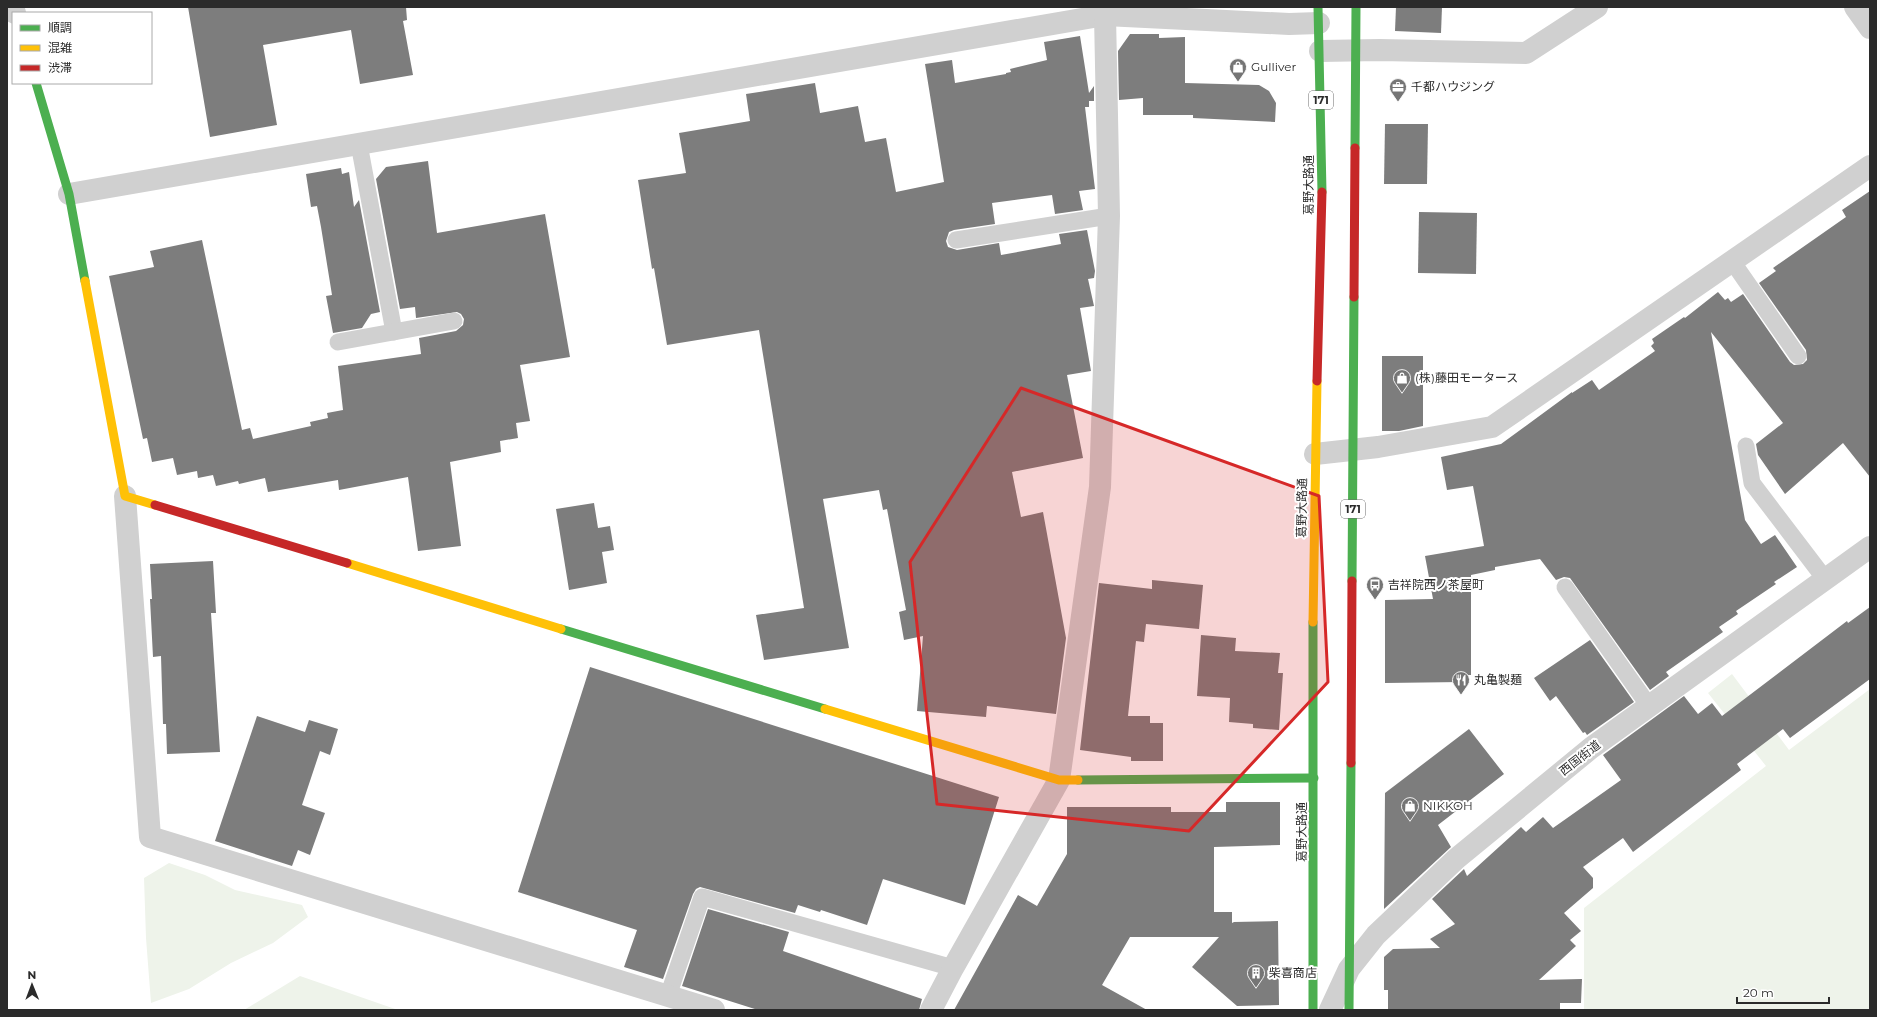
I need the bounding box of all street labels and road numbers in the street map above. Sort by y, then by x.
road number: 171 [1309,91,1333,109]
street label: 葛野大路通 [1301,155,1316,215]
street label: 葛野大路通 [1293,478,1310,538]
road number: 171 [1341,500,1365,518]
street label: 西国街道 [1556,737,1603,778]
street label: 葛野大路通 [1294,802,1309,862]

